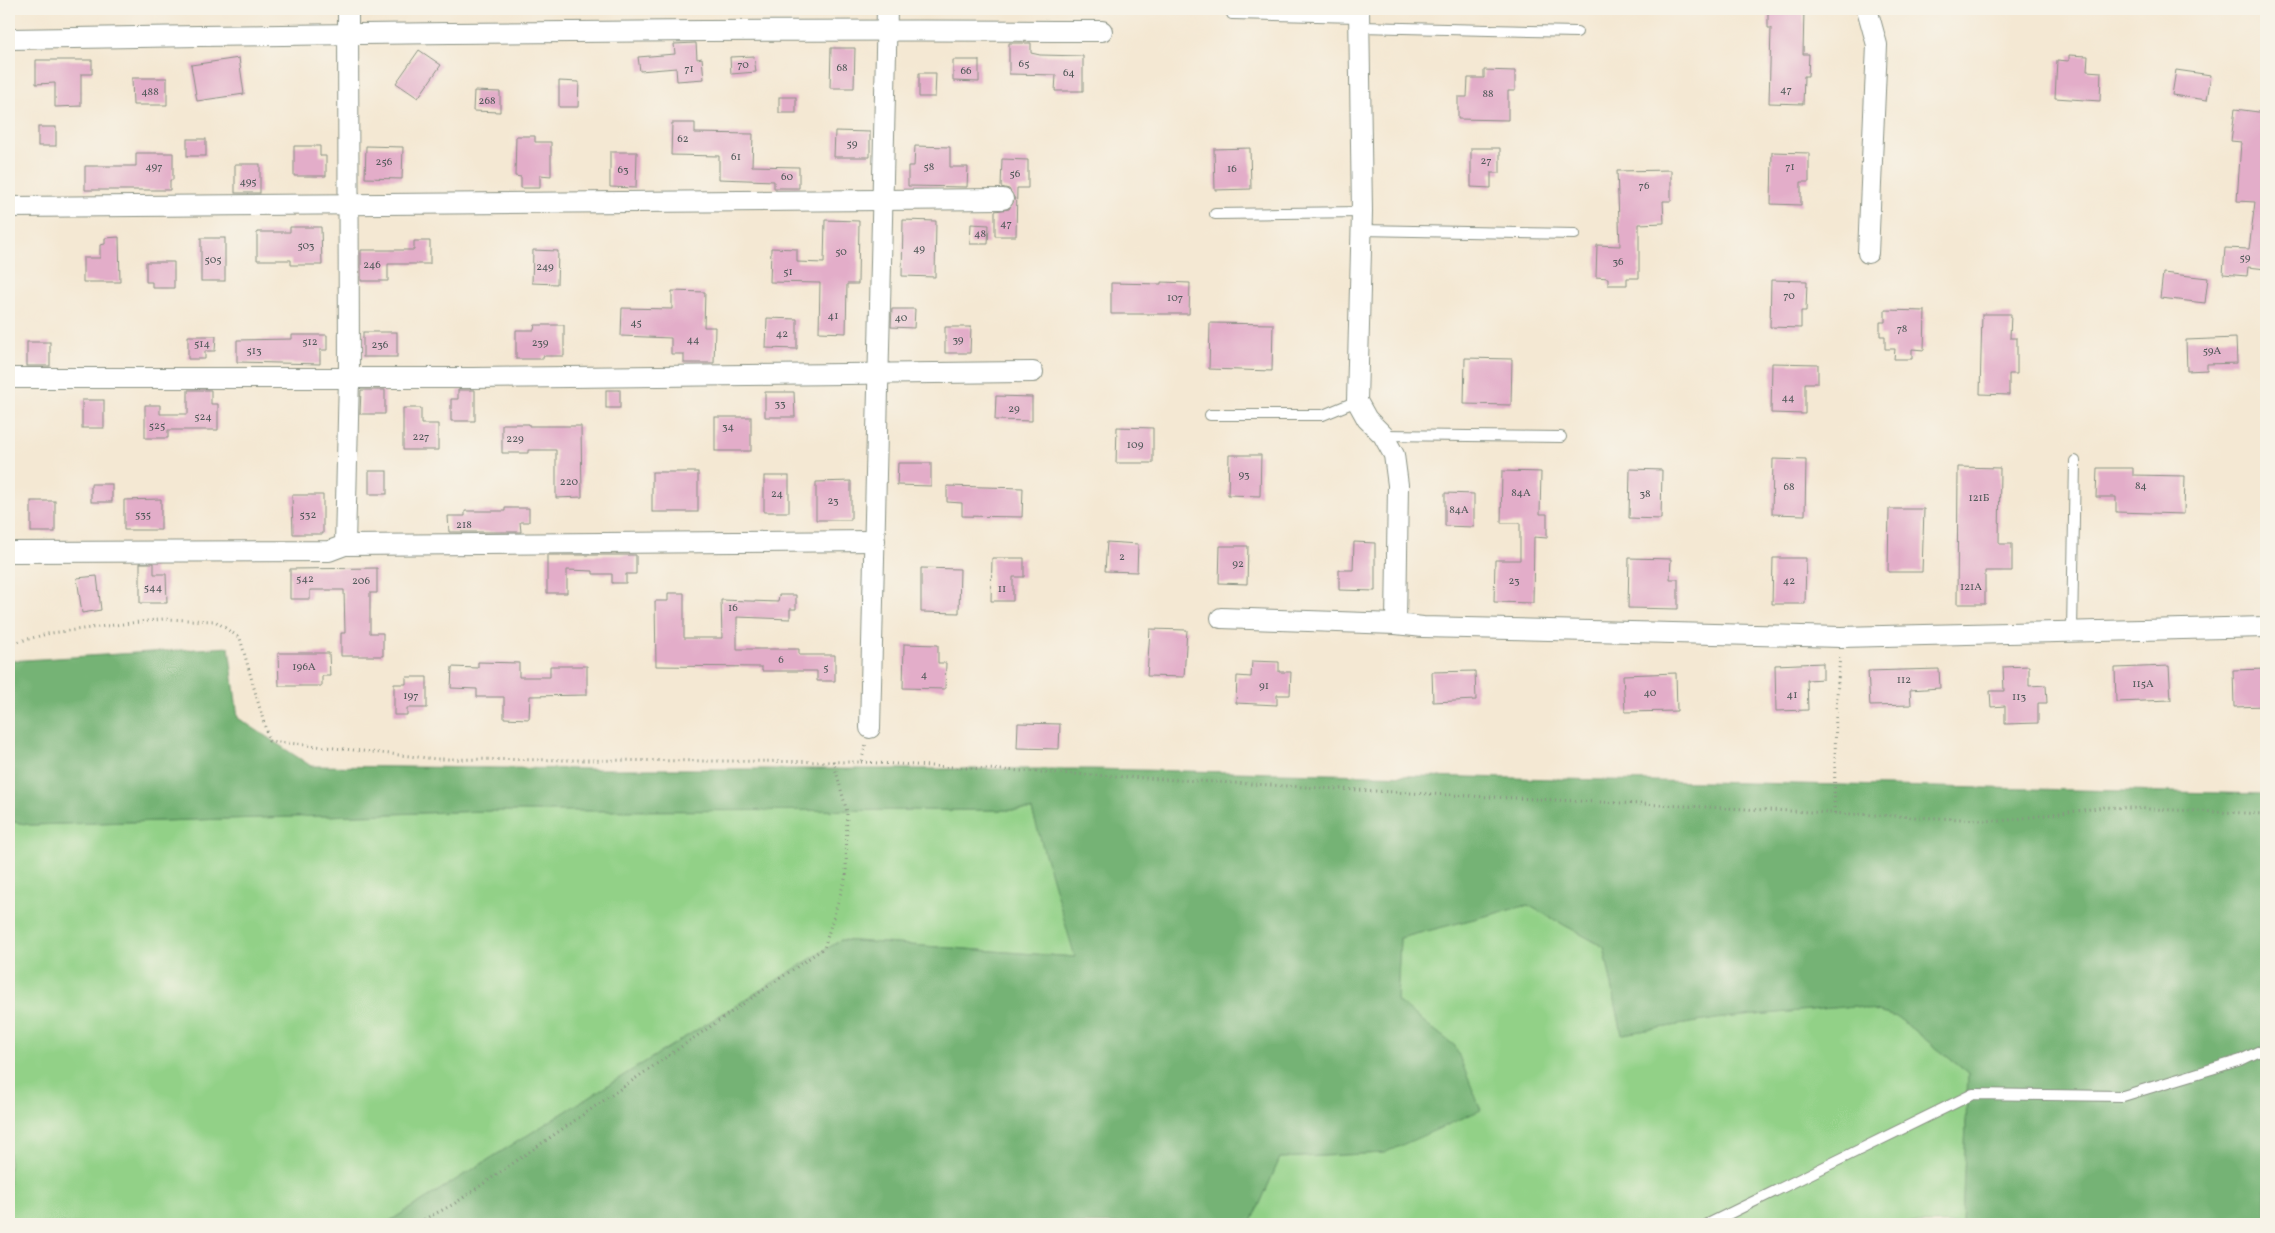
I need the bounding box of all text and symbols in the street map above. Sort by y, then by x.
house number: 65 [1019,57,1029,72]
house number: 70 [737,58,749,73]
house number: 68 [836,61,848,76]
house number: 71 [684,62,694,77]
house number: 66 [960,64,972,79]
house number: 64 [1063,66,1075,81]
house number: 47 [1780,83,1792,98]
house number: 488 [141,85,159,100]
house number: 88 [1482,87,1494,102]
house number: 268 [478,94,496,109]
house number: 62 [677,132,689,147]
house number: 59 [847,137,858,152]
house number: 61 [731,150,741,165]
house number: 27 [1481,154,1491,169]
house number: 256 [376,155,393,170]
house number: 497 [145,160,163,175]
house number: 58 [924,160,935,175]
house number: 71 [1785,160,1795,175]
house number: 16 [1227,162,1237,177]
house number: 63 [617,163,629,178]
house number: 56 [1010,167,1021,182]
house number: 60 [781,170,793,185]
house number: 495 [239,175,257,190]
house number: 76 [1639,179,1650,194]
house number: 47 [1000,217,1012,232]
house number: 48 [974,227,986,242]
house number: 503 [297,239,315,254]
house number: 49 [913,242,925,257]
house number: 50 [835,245,847,260]
house number: 59 [2240,251,2251,266]
house number: 505 [205,253,221,268]
house number: 36 [1612,255,1624,270]
house number: 246 [363,258,381,273]
house number: 249 [536,260,554,275]
house number: 51 [783,265,793,280]
house number: 70 [1783,289,1795,304]
house number: 107 [1167,291,1183,306]
house number: 41 [828,309,838,324]
house number: 40 [895,311,908,326]
house number: 45 [630,316,642,331]
house number: 78 [1897,322,1908,337]
house number: 42 [776,327,788,342]
house number: 44 [686,333,700,348]
house number: 39 [952,333,964,348]
house number: 512 [302,335,318,350]
house number: 239 [532,336,549,351]
house number: 514 [194,337,210,352]
house number: 236 [372,338,389,353]
house number: 513 [246,344,262,359]
house number: 59А [2203,344,2222,359]
house number: 44 [1781,391,1795,406]
house number: 33 [774,397,786,412]
house number: 29 [1008,402,1020,417]
house number: 524 [194,410,212,425]
house number: 525 [149,419,165,434]
house number: 34 [722,420,735,435]
house number: 227 [413,430,429,445]
house number: 229 [506,432,524,447]
house number: 109 [1127,438,1144,453]
house number: 93 [1238,468,1250,483]
house number: 220 [560,475,579,490]
house number: 84 [2135,479,2147,494]
house number: 68 [1783,480,1795,495]
house number: 84А [1511,486,1531,501]
house number: 24 [771,487,783,502]
house number: 38 [1639,487,1651,502]
house number: 121Б [1968,491,1990,506]
house number: 23 [827,494,839,509]
house number: 84А [1449,503,1469,518]
house number: 535 [135,508,151,523]
house number: 532 [300,508,317,523]
house number: 218 [456,518,472,533]
house number: 2 [1119,550,1125,565]
house number: 92 [1232,557,1244,572]
house number: 542 [296,572,314,587]
house number: 206 [352,574,370,589]
house number: 23 [1508,574,1520,589]
house number: 42 [1783,574,1795,589]
house number: 121А [1960,580,1982,595]
house number: 544 [144,581,163,596]
house number: 11 [998,582,1006,597]
house number: 16 [728,601,738,616]
house number: 6 [778,653,784,668]
house number: 196А [292,660,316,675]
house number: 5 [823,661,829,676]
house number: 4 [921,668,928,683]
house number: 112 [1897,673,1911,688]
house number: 115А [2132,677,2154,692]
house number: 91 [1259,679,1269,694]
house number: 40 [1644,686,1657,701]
house number: 41 [1787,688,1797,703]
house number: 197 [403,689,419,704]
house number: 113 [2012,690,2026,705]

